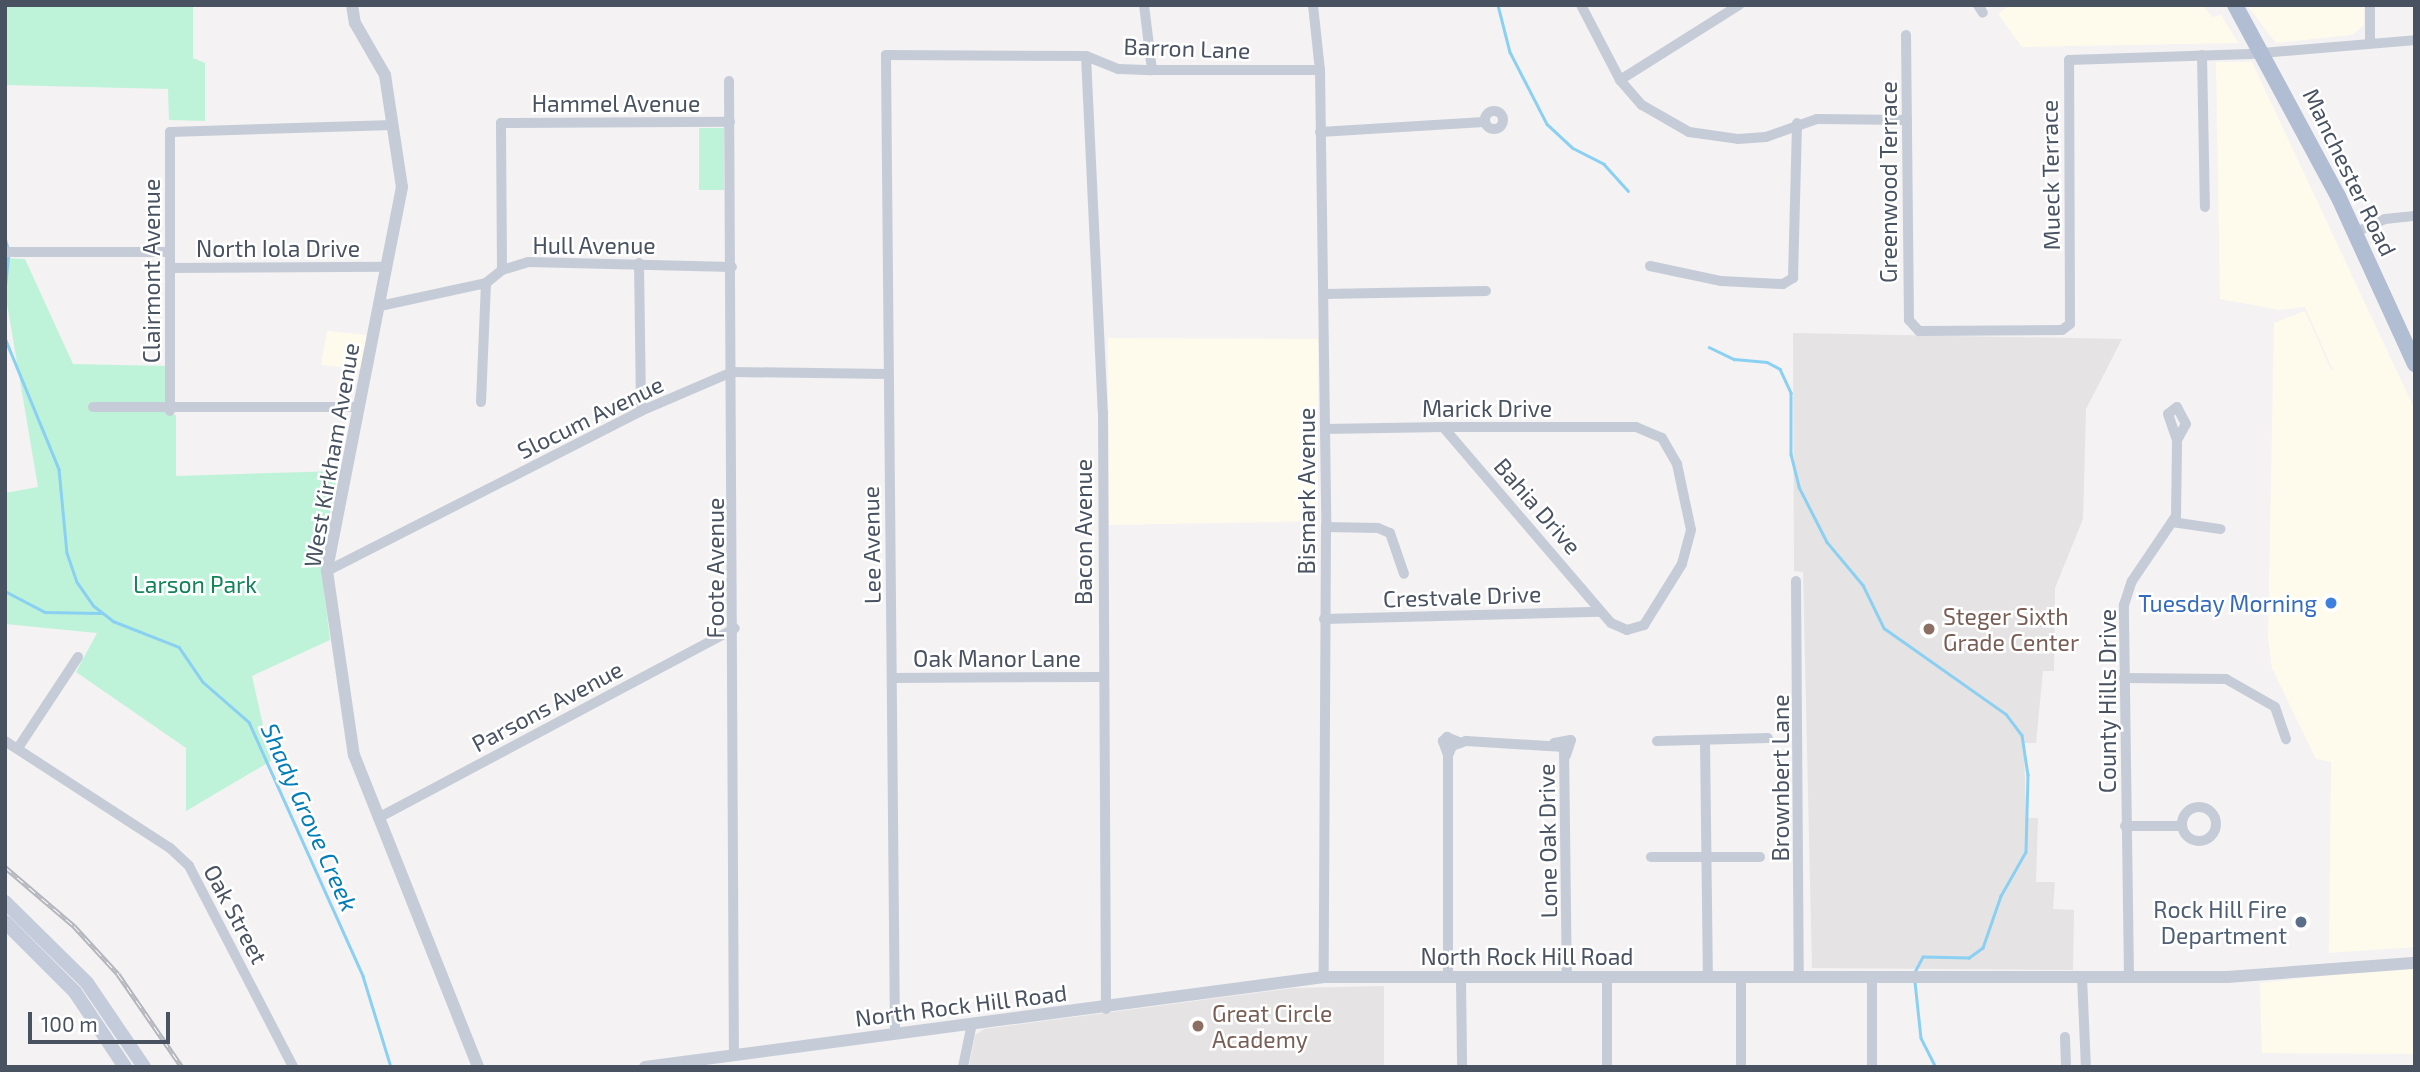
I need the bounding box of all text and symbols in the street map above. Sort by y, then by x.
street label: Barron Lane [1123,32,1251,64]
street label: Greenwood Terrace [1874,81,1902,283]
street label: Manchester Road [2297,84,2403,260]
street label: Hammel Avenue [531,89,701,117]
street label: Mueck Terrace [2035,99,2065,251]
street label: Clairmont Avenue [137,178,165,364]
street label: Hull Avenue [532,231,656,259]
street label: North Iola Drive [196,234,360,262]
street label: West Kirkham Avenue [298,340,364,570]
street label: Slocum Avenue [512,370,668,464]
street label: Marick Drive [1422,394,1552,422]
street label: Bismark Avenue [1292,407,1320,575]
street label: Bahia Drive [1489,452,1587,560]
street label: Bacon Avenue [1069,459,1097,605]
street label: Lee Avenue [856,485,886,605]
street label: Foote Avenue [701,497,729,639]
park label: Larson Park [133,570,257,598]
street label: Crestvale Drive [1382,579,1542,613]
place label: Tuesday Morning [2138,589,2317,617]
marker: Tuesday Morning [2323,595,2339,611]
place label: Steger Sixth Grade Center [1943,602,2079,656]
street label: County Hills Drive [2093,609,2121,793]
marker: Steger Sixth Grade Center [1921,621,1937,637]
street label: Oak Manor Lane [913,644,1081,672]
street label: Parsons Avenue [467,655,627,757]
street label: Brownbert Lane [1766,694,1794,862]
water label: Shady Grove Creek [256,718,364,916]
street label: Lone Oak Drive [1532,763,1562,919]
street label: Oak Street [198,860,274,968]
place label: Rock Hill Fire Department [2153,895,2287,949]
marker: Rock Hill Fire Department [2293,914,2309,930]
street label: North Rock Hill Road [1420,942,1634,970]
street label: North Rock Hill Road [853,978,1069,1032]
scale bar [32,998,173,1042]
place label: Great Circle Academy [1212,999,1332,1053]
text: 100 m [41,1011,98,1036]
marker: Great Circle Academy [1190,1018,1206,1034]

